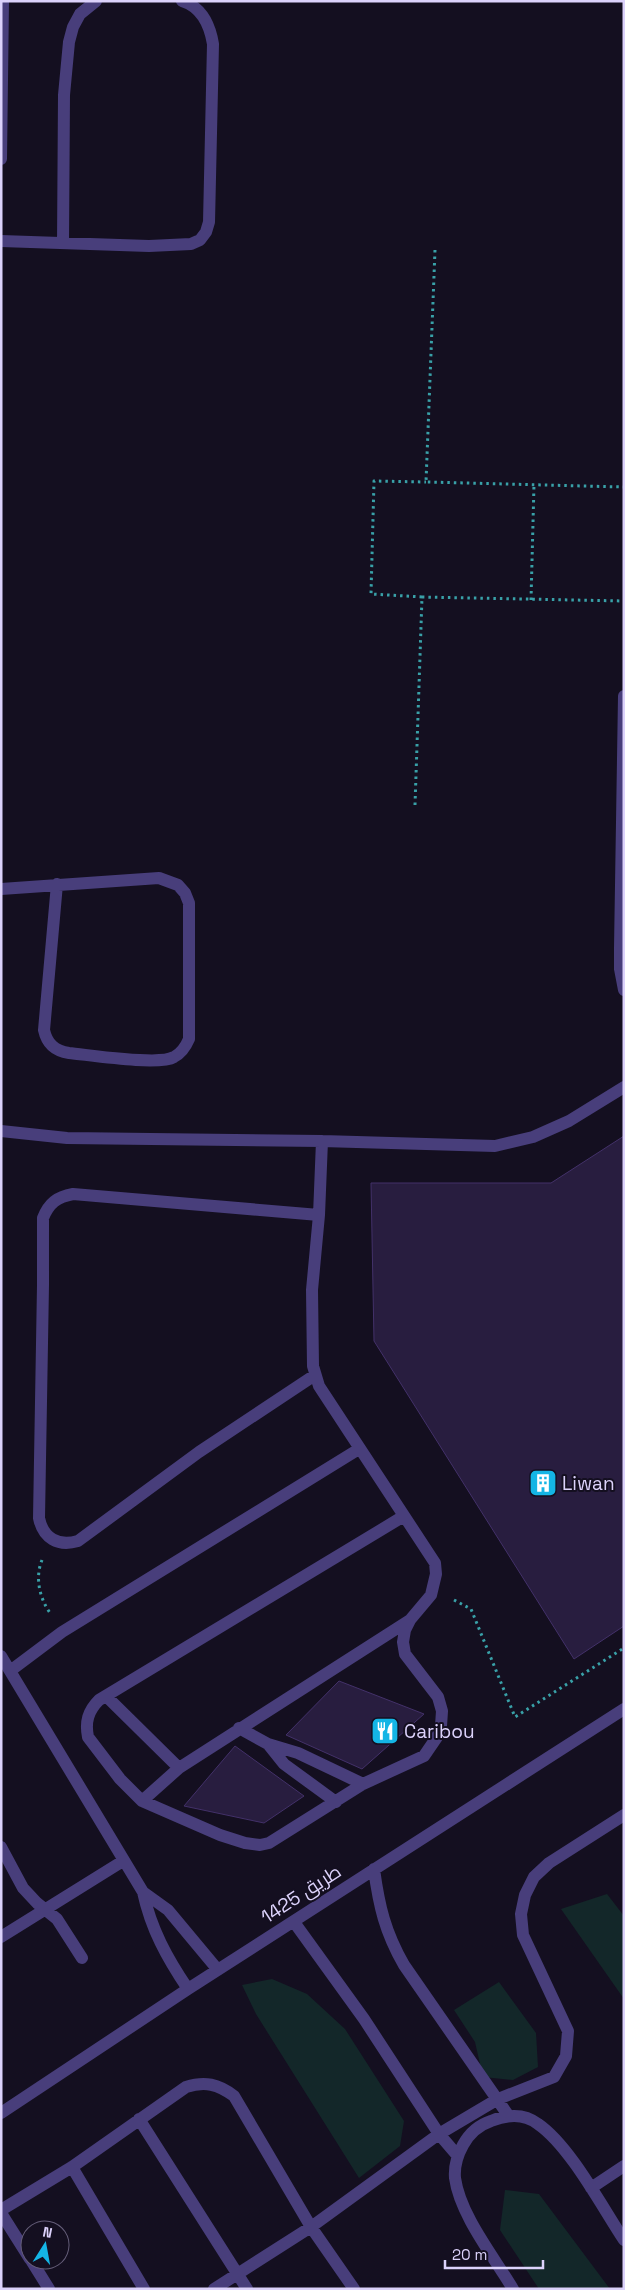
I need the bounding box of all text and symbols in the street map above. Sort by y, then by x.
building icon: Liwan [528,1468,558,1498]
place label: Liwan [562,1471,615,1496]
restaurant icon: Caribou [370,1716,400,1746]
place label: Caribou [404,1719,475,1744]
street label: طريق 1425 [256,1859,346,1929]
north arrow [20,2220,70,2270]
text: N [41,2223,54,2242]
scale bar [445,2238,542,2270]
text: 20 m [452,2245,487,2264]

